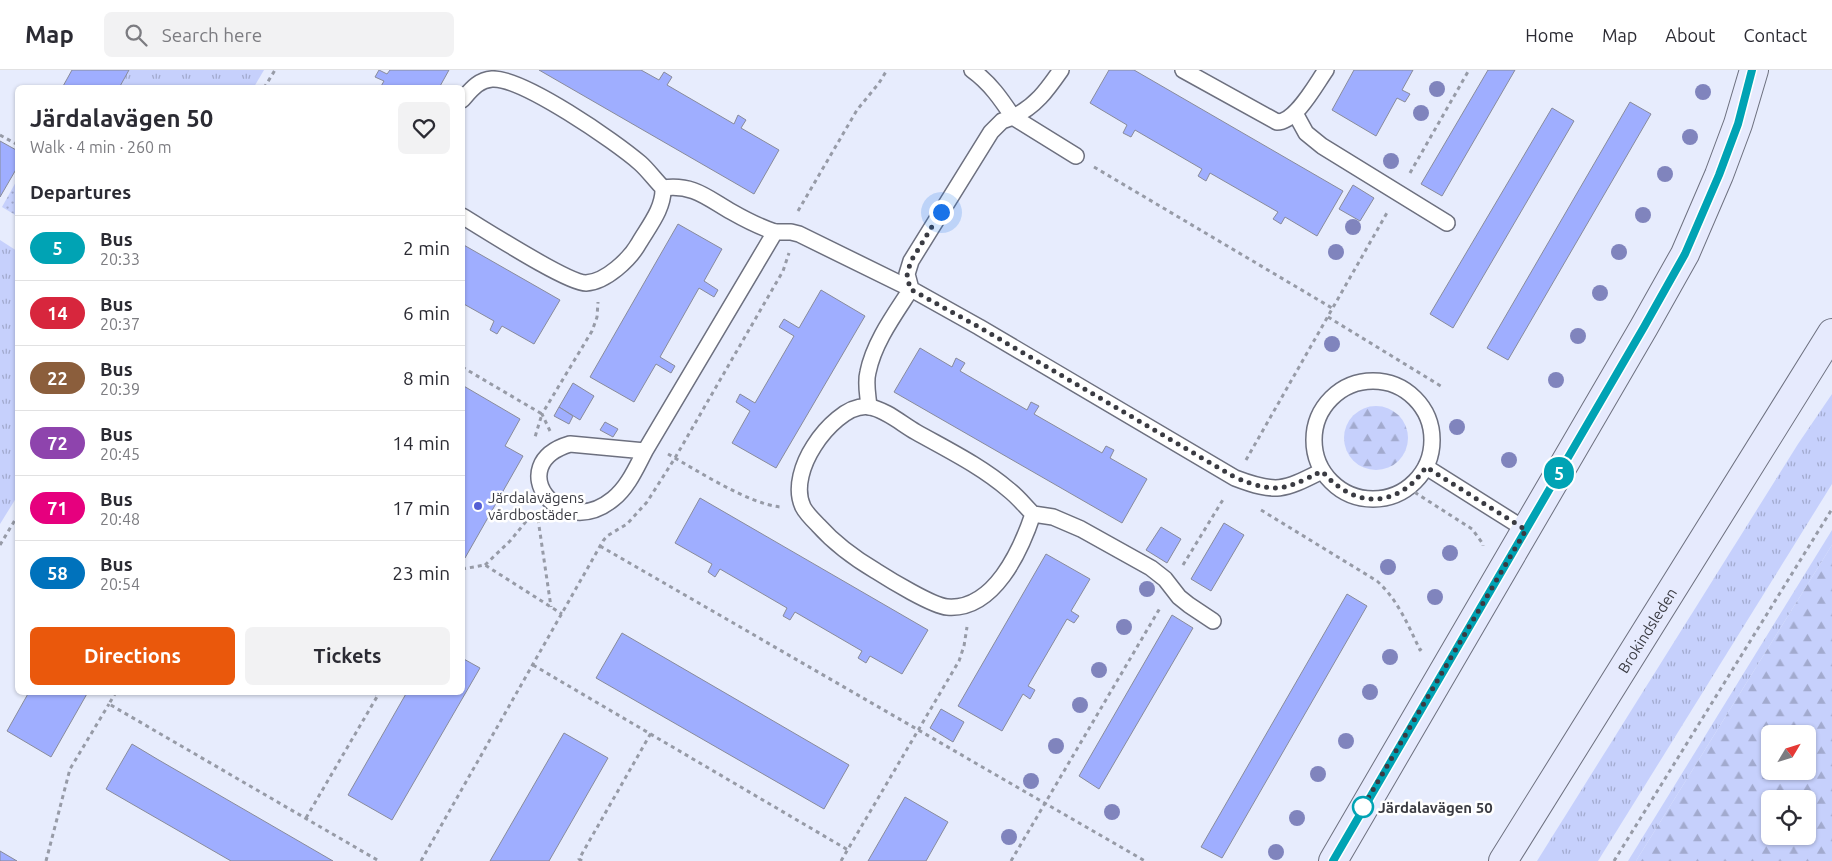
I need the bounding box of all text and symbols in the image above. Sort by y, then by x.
search box [104,12,454,57]
text: Map [25,21,74,48]
icon: search [122,21,150,49]
text: Search here [162,24,262,46]
text: Home [1525,25,1574,45]
text: Map [1602,25,1637,45]
text: About [1665,25,1715,45]
text: Contact [1743,25,1807,45]
button: heart [398,102,450,154]
text: Järdalavägen 50 [30,105,213,132]
text: Walk · 4 min · 260 m [30,138,172,156]
text: Departures [30,181,131,203]
your location [929,200,954,225]
text: Bus [100,228,133,250]
text: 2 min [403,237,450,259]
text: 5 [52,238,63,258]
text: 20:33 [100,250,140,268]
text: Bus [100,293,133,315]
text: 6 min [403,302,450,324]
text: 14 [47,303,68,323]
text: 20:37 [100,315,140,333]
text: Bus [100,358,133,380]
text: 8 min [403,367,450,389]
text: 22 [47,368,68,388]
text: 20:39 [100,380,140,398]
text: Bus [100,423,133,445]
text: 14 min [392,432,450,454]
text: 72 [47,433,68,453]
text: 20:45 [100,445,140,463]
line badge: 5 [1543,457,1575,489]
text: 5 [1554,463,1564,483]
text: Bus [100,488,133,510]
place label: Järdalavägens vårdbostäder [488,489,584,523]
text: 17 min [392,497,450,519]
text: 71 [47,498,68,518]
marker: Järdalavägens vårdbostäder [472,500,484,512]
text: 20:48 [100,510,140,528]
text: Bus [100,553,133,575]
text: 23 min [392,562,450,584]
text: 58 [47,563,68,583]
text: 20:54 [100,575,140,593]
street label: Brokindsleden [1614,585,1680,676]
button: Directions [30,627,235,685]
button: Tickets [245,627,450,685]
north arrow [1761,725,1816,780]
map controls [1761,725,1816,845]
button: locate [1761,790,1816,845]
marker: Järdalavägen 50 [1352,796,1374,818]
place label: Järdalavägen 50 [1378,799,1493,816]

